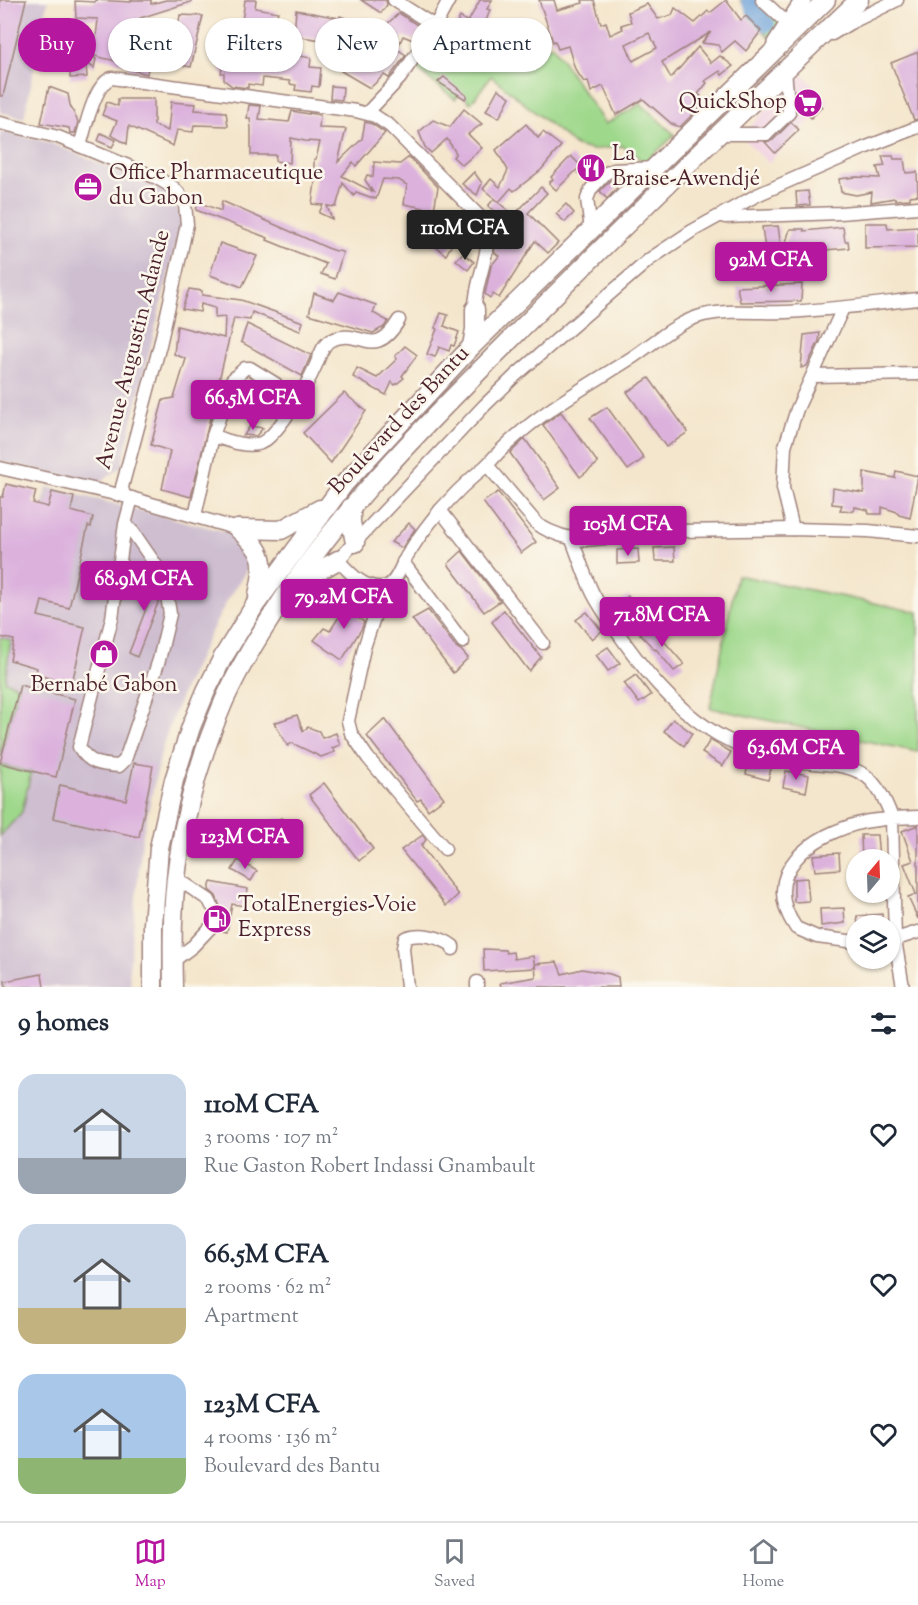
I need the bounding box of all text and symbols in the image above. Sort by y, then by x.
chip: Buy [18,18,96,72]
chip: Rent [108,18,193,72]
chip: Filters [205,18,303,72]
chip: New [315,18,399,72]
chip: Apartment [411,18,552,72]
place label: QuickShop [678,87,787,119]
supermarket icon: QuickShop [792,87,824,119]
place label: La Braise-Awendjé [612,139,760,196]
restaurant icon: La Braise-Awendjé [575,152,607,184]
place label: Office Pharmaceutique du Gabon [109,158,323,215]
office icon: Office Pharmaceutique du Gabon [72,171,104,203]
pin: 110M CFA [403,210,527,261]
text: 110M CFA [421,215,509,244]
street label: Avenue Augustin Adande [89,227,179,473]
pin: 92M CFA [716,242,826,293]
text: 92M CFA [729,247,813,276]
street label: Boulevard des Bantu [322,339,478,503]
pin: 66.5M CFA [184,380,322,431]
text: 66.5M CFA [205,385,301,414]
pin: 105M CFA [566,506,690,557]
text: 105M CFA [584,511,672,540]
pin: 68.9M CFA [75,561,213,612]
text: 68.9M CFA [94,566,194,595]
pin: 79.2M CFA [275,579,413,630]
text: 79.2M CFA [295,584,393,613]
pin: 71.8M CFA [593,597,731,648]
text: 71.8M CFA [614,602,710,631]
shop icon: Bernabé Gabon [88,638,120,670]
place label: Bernabé Gabon [30,670,178,702]
pin: 63.6M CFA [727,730,865,781]
text: 63.6M CFA [747,735,845,764]
pin: 123M CFA [183,819,307,870]
text: 123M CFA [200,824,290,853]
north arrow [846,849,900,903]
map controls [846,849,900,969]
place label: TotalEnergies-Voie Express [238,890,416,947]
fuel station icon: TotalEnergies-Voie Express [201,903,233,935]
button: layers [846,915,900,969]
text: 9 homes [18,1005,109,1042]
icon: filters [867,1007,900,1040]
text: 110M CFA [204,1087,319,1124]
icon: home [66,1098,138,1170]
icon: heart [867,1118,900,1151]
text: 3 rooms · 107 m² [204,1124,338,1153]
text: Rue Gaston Robert Indassi Gnambault [204,1153,535,1182]
text: 66.5M CFA [204,1237,329,1274]
icon: home [66,1248,138,1320]
icon: heart [867,1268,900,1301]
text: 2 rooms · 62 m² [204,1274,332,1303]
text: Apartment [204,1303,299,1332]
text: 123M CFA [204,1387,320,1424]
icon: home [66,1398,138,1470]
icon: heart [867,1418,900,1451]
text: 4 rooms · 136 m² [204,1424,338,1453]
text: Boulevard des Bantu [204,1453,380,1482]
tab: Map [134,1535,167,1594]
tab: Saved [434,1535,475,1594]
tab: Home [742,1535,784,1594]

